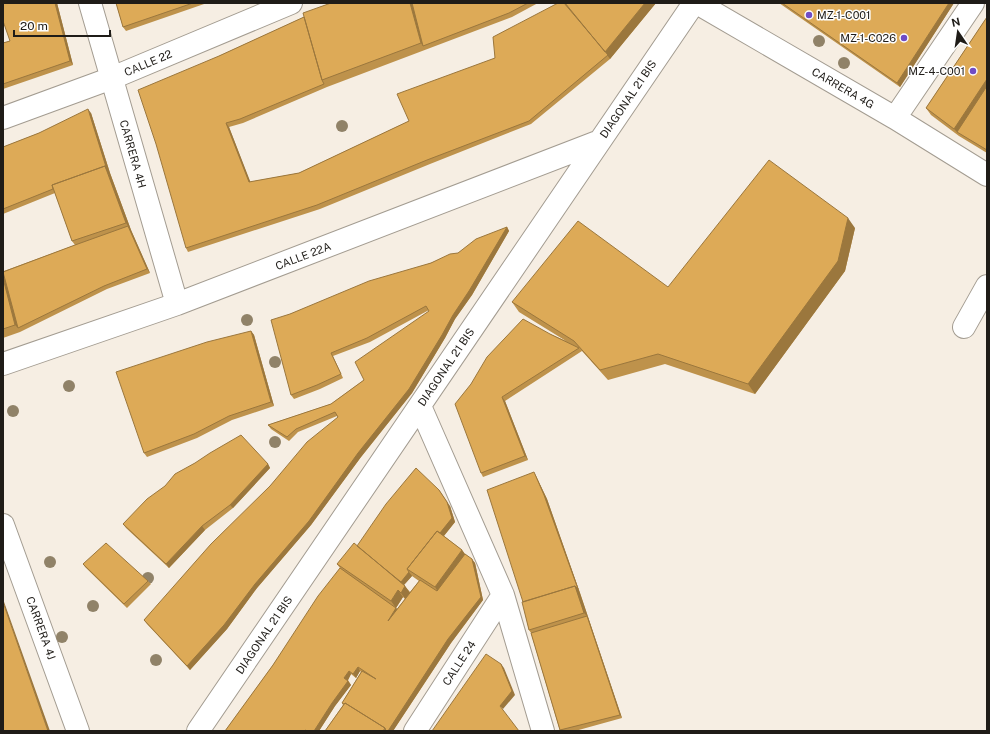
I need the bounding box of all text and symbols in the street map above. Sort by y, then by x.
place label: MZ-1-C001 [817,9,871,21]
marker: MZ-1-C001 [804,10,814,20]
scale bar [14,12,110,38]
north arrow [938,12,978,52]
text: N [950,15,961,29]
text: 20 m [20,19,48,33]
place label: MZ-1-C026 [840,32,896,44]
marker: MZ-1-C026 [899,33,909,43]
street label: CALLE 22 [122,47,174,78]
street label: DIAGONAL 21 BIS [598,58,658,140]
street label: CARRERA 4G [810,65,876,111]
place label: MZ-4-C001 [908,65,965,77]
marker: MZ-4-C001 [968,66,978,76]
street label: CARRERA 4H [118,119,148,189]
street label: CALLE 22A [274,240,333,272]
street label: DIAGONAL 21 BIS [416,326,476,408]
street label: DIAGONAL 21 BIS [234,594,294,676]
street label: CARRERA 4J [24,595,58,661]
street label: CALLE 24 [440,638,478,688]

